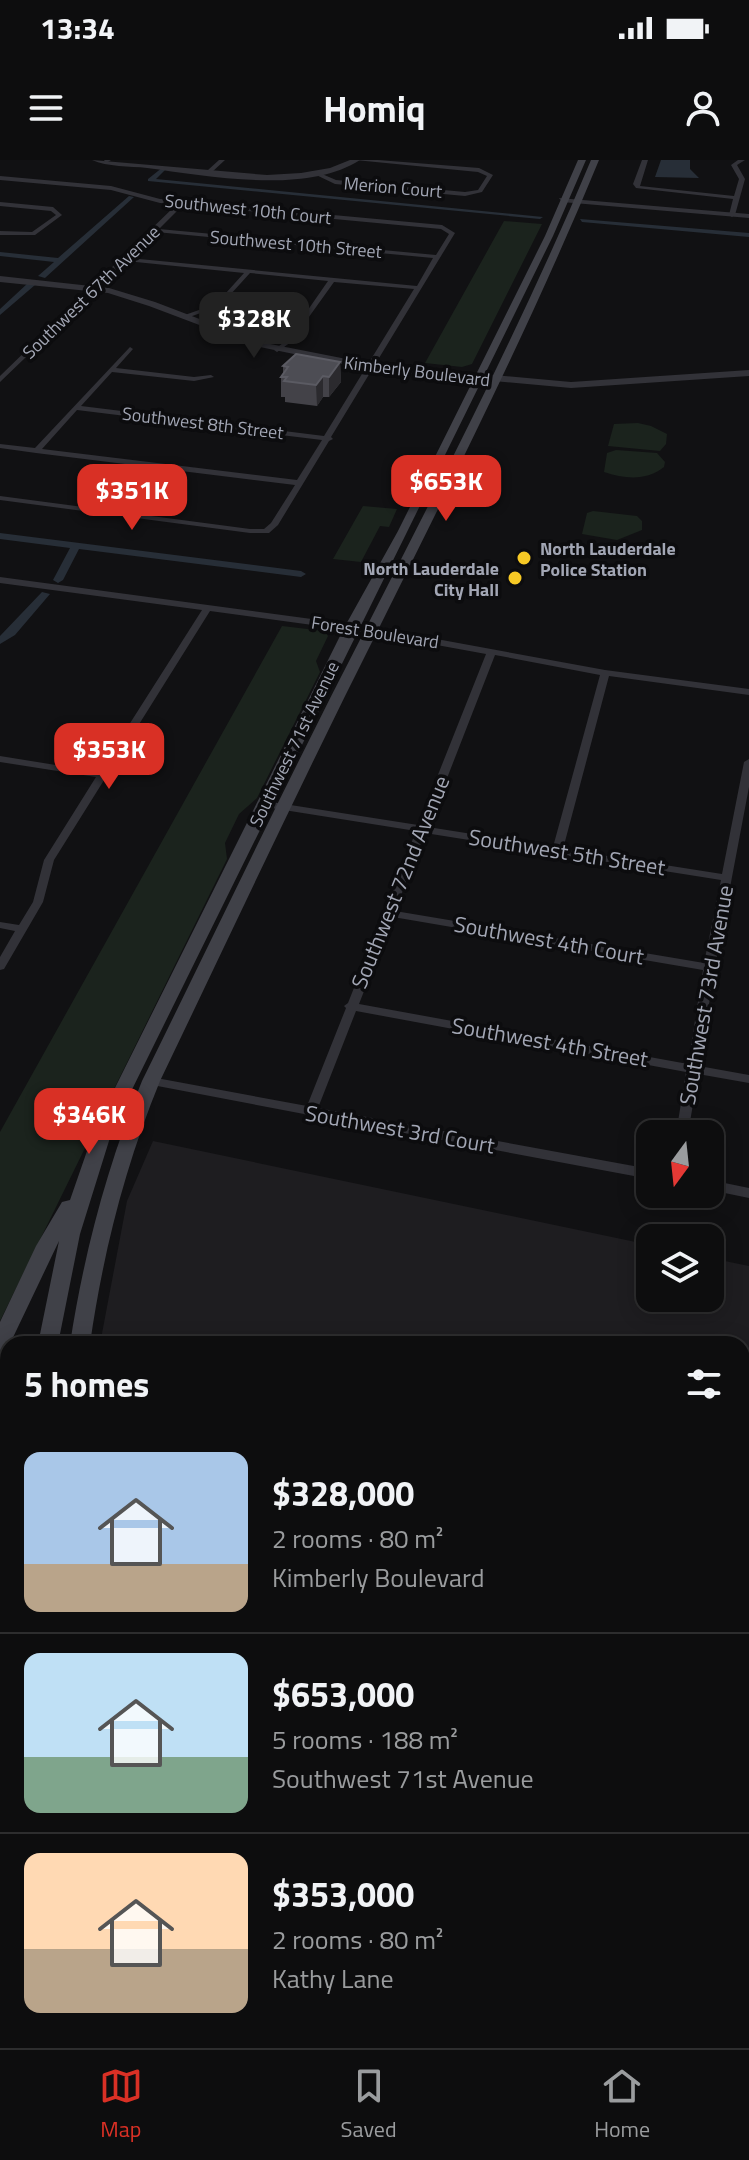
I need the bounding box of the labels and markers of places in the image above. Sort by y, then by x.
pin: $328K [198,292,310,360]
pin: $653K [390,455,502,523]
pin: $351K [76,464,188,532]
place label: North Lauderdale Police Station [540,535,676,583]
marker: North Lauderdale Police Station [515,549,533,567]
place label: North Lauderdale City Hall [363,555,499,603]
marker: North Lauderdale City Hall [506,569,524,587]
pin: $353K [53,723,165,791]
pin: $346K [33,1088,145,1156]

